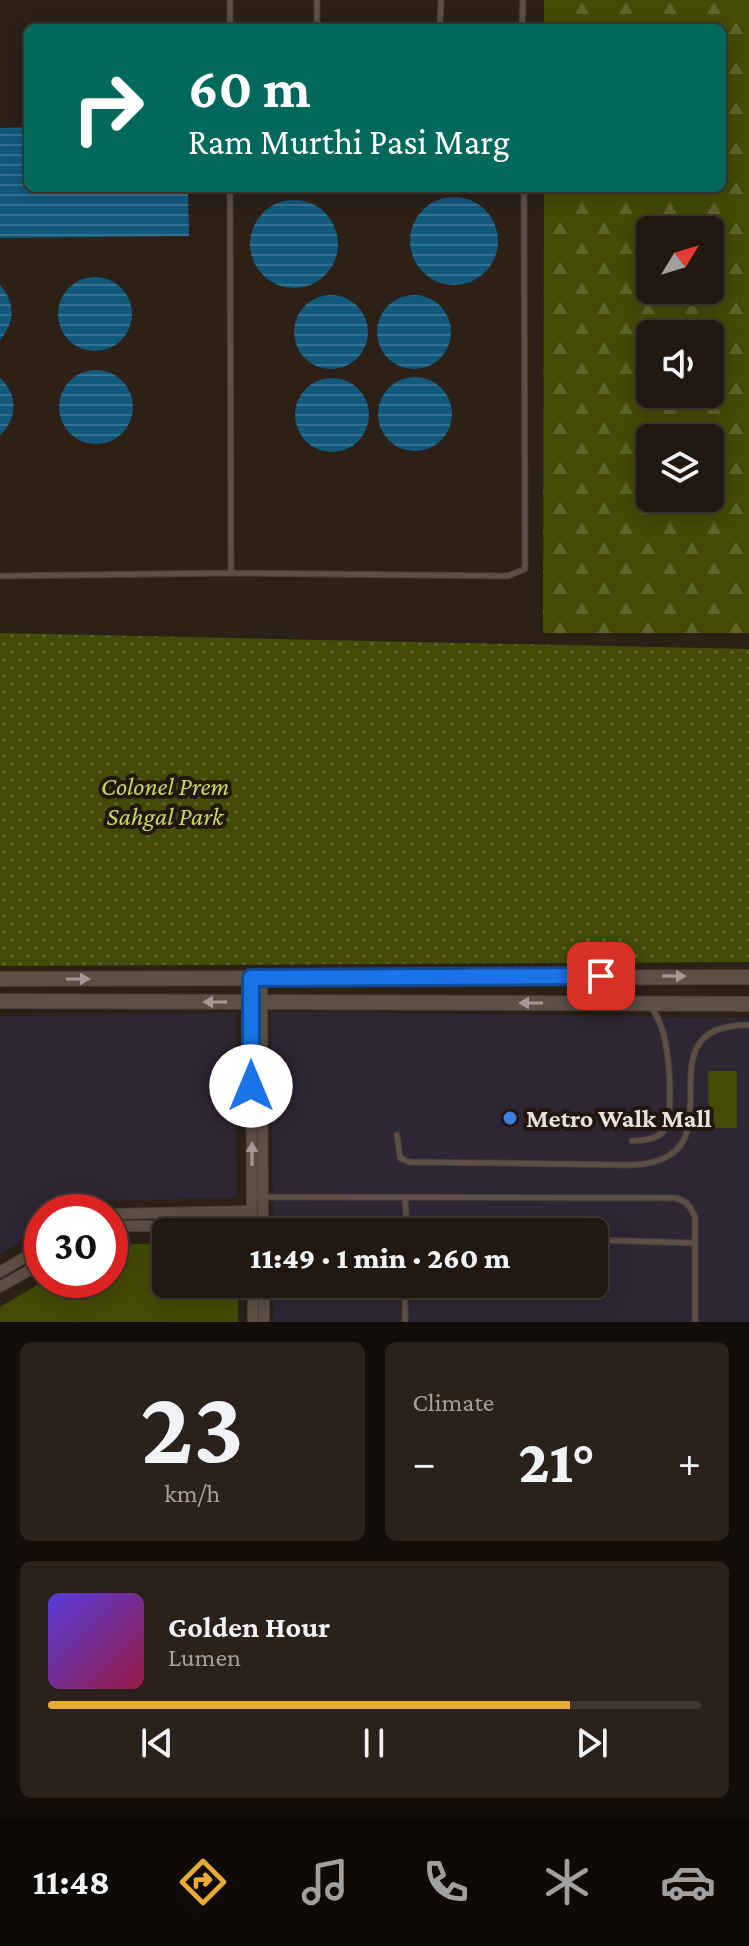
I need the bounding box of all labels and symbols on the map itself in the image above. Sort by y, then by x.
north arrow [636,216,724,304]
park label: Colonel Prem Sahgal Park [101,772,229,831]
pin [567,942,635,1010]
one-way arrow [662,970,687,982]
one-way arrow [66,973,91,985]
one-way arrow [202,996,227,1008]
one-way arrow [518,997,543,1009]
position arrow [209,1044,293,1128]
place label: Metro Walk Mall [526,1104,712,1133]
marker: Metro Walk Mall [501,1109,519,1127]
one-way arrow [246,1141,258,1166]
speed limit sign: 30 [24,1194,128,1298]

